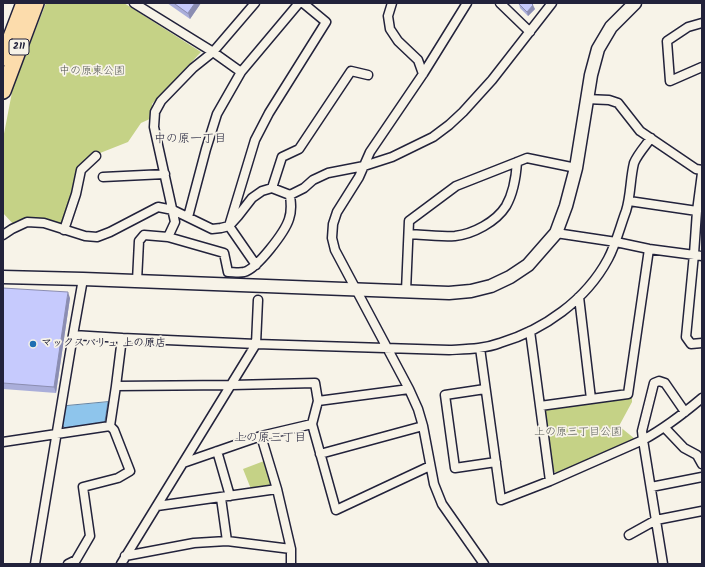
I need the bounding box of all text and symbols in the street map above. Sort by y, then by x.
road number: 211 [9,39,29,55]
park label: 中の原東公園 [59,65,125,79]
district label: 中の原一丁目 [154,133,226,147]
place label: マックスバリュ 上の原店 [41,337,166,351]
marker: マックスバリュ 上の原店 [28,339,38,349]
park label: 上の原三丁目公園 [534,426,622,440]
district label: 上の原三丁目 [234,432,306,446]

